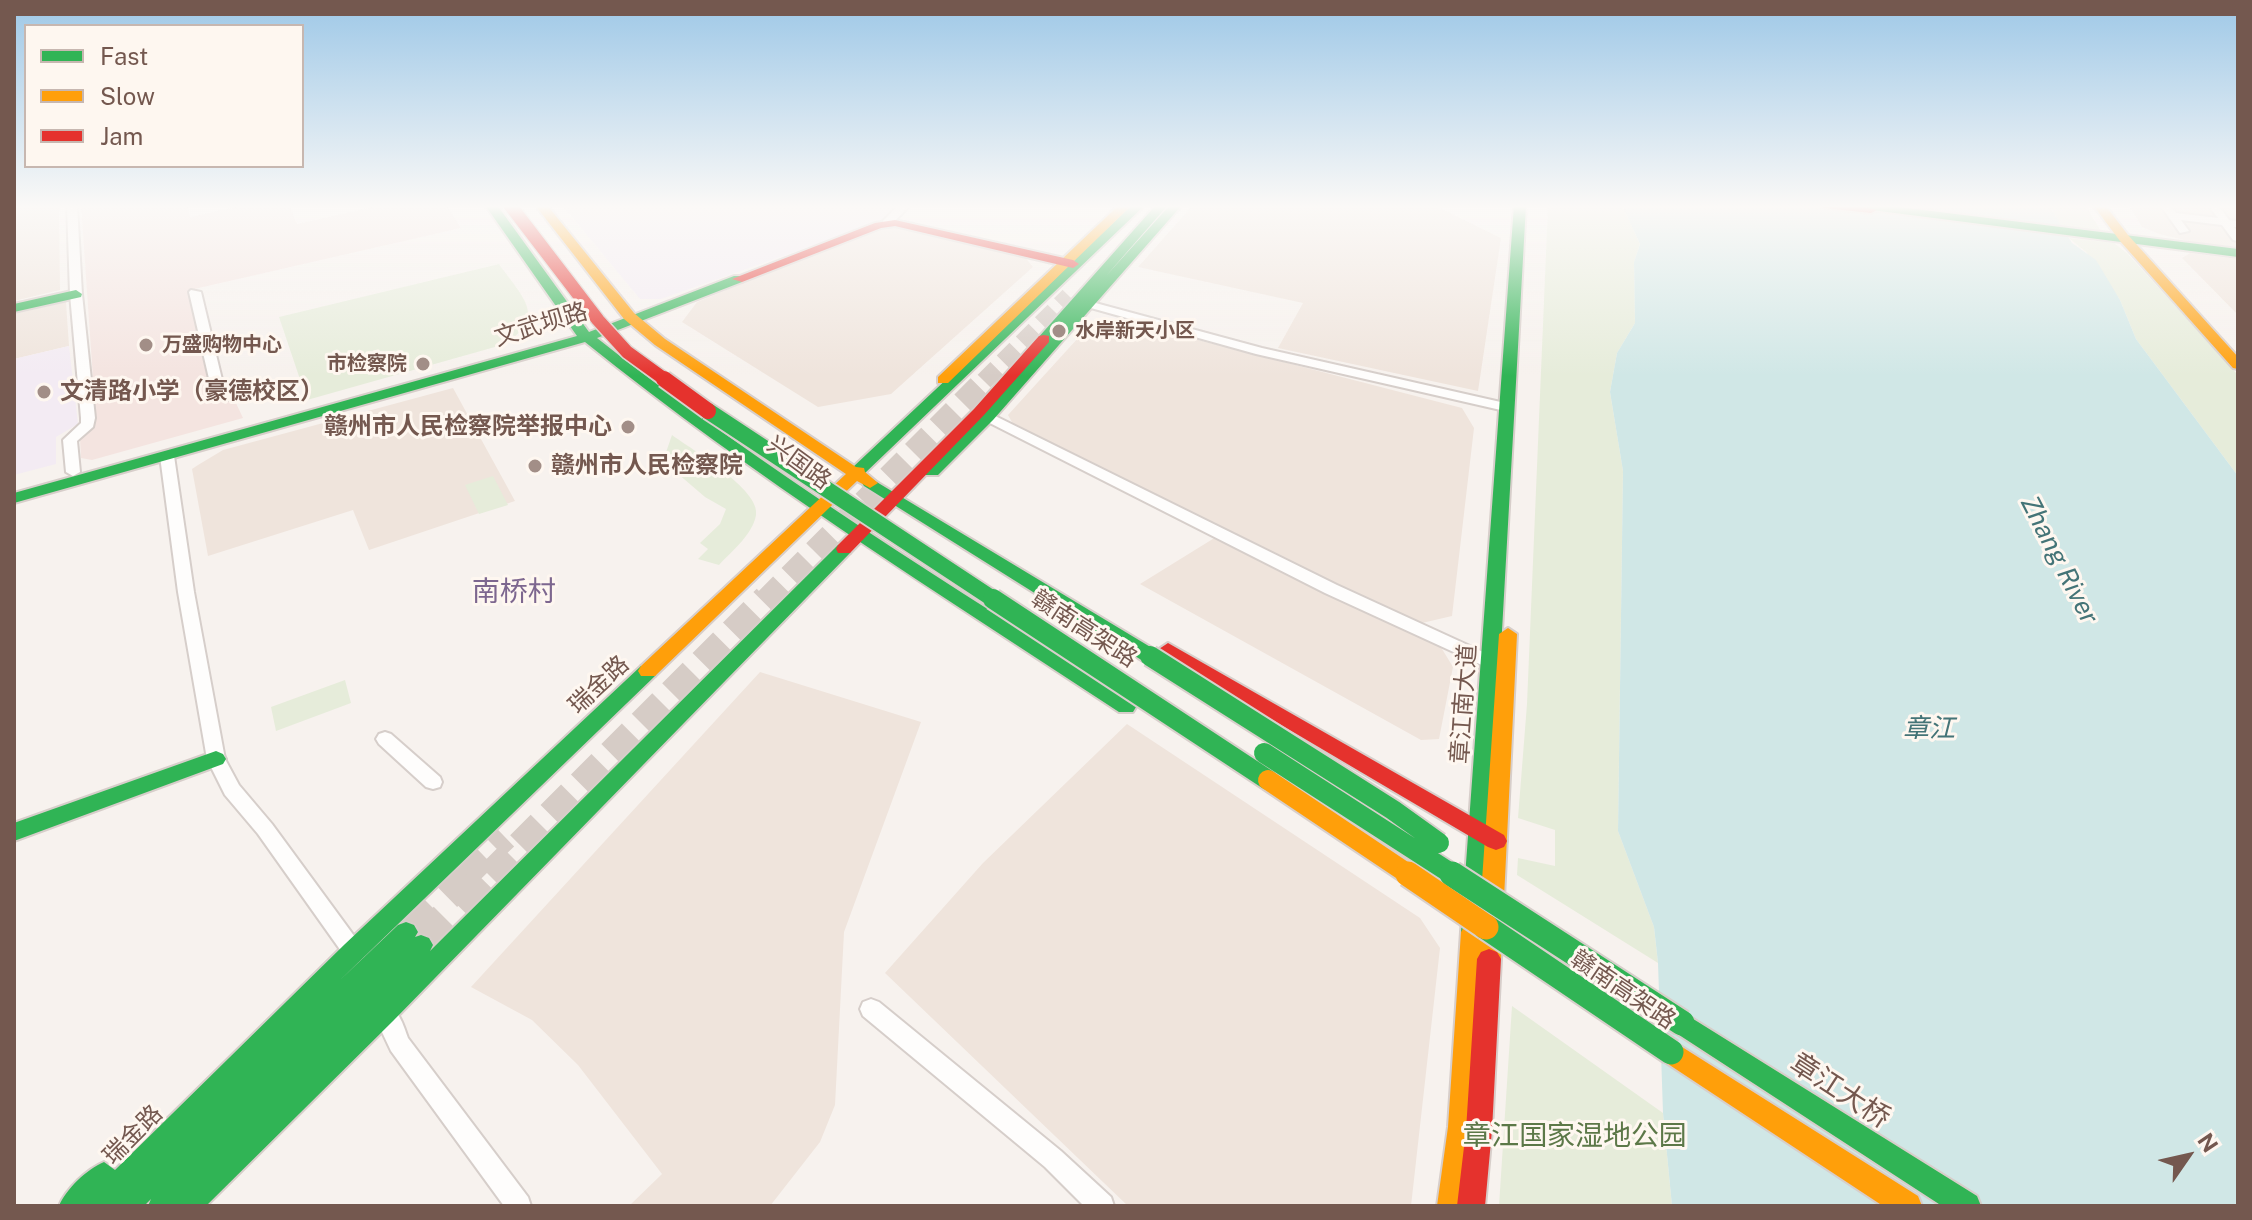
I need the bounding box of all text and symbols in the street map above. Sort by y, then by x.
legend [24,24,304,168]
text: Fast [100,42,148,70]
text: Slow [100,82,155,110]
text: Jam [100,122,143,150]
street label: 文武坝路 [491,297,591,353]
place label: 水岸新天小区 [1075,319,1195,343]
marker: 水岸新天小区 [1050,322,1068,340]
place label: 万盛购物中心 [162,333,282,357]
marker: 万盛购物中心 [137,336,155,354]
place label: 市检察院 [327,352,407,376]
marker: 市检察院 [414,355,432,373]
place label: 文清路小学（豪德校区） [60,378,324,406]
marker: 文清路小学（豪德校区） [35,383,53,401]
place label: 赣州市人民检察院举报中心 [324,413,612,441]
marker: 赣州市人民检察院举报中心 [619,418,637,436]
street label: 兴国路 [761,430,837,496]
place label: 赣州市人民检察院 [551,452,743,480]
marker: 赣州市人民检察院 [526,457,544,475]
water label: Zhang River [2013,491,2105,629]
district label: 南桥村 [472,575,556,609]
street label: 赣南高架路 [1026,584,1142,674]
street label: 章江南大道 [1445,643,1483,765]
street label: 瑞金路 [563,650,635,720]
water label: 章江 [1903,713,1955,745]
street label: 赣南高架路 [1565,945,1681,1035]
street label: 章江大桥 [1784,1046,1896,1136]
street label: 瑞金路 [97,1099,169,1171]
north arrow [2148,1116,2228,1196]
park label: 章江国家湿地公园 [1463,1119,1687,1153]
text: N [2192,1128,2223,1157]

